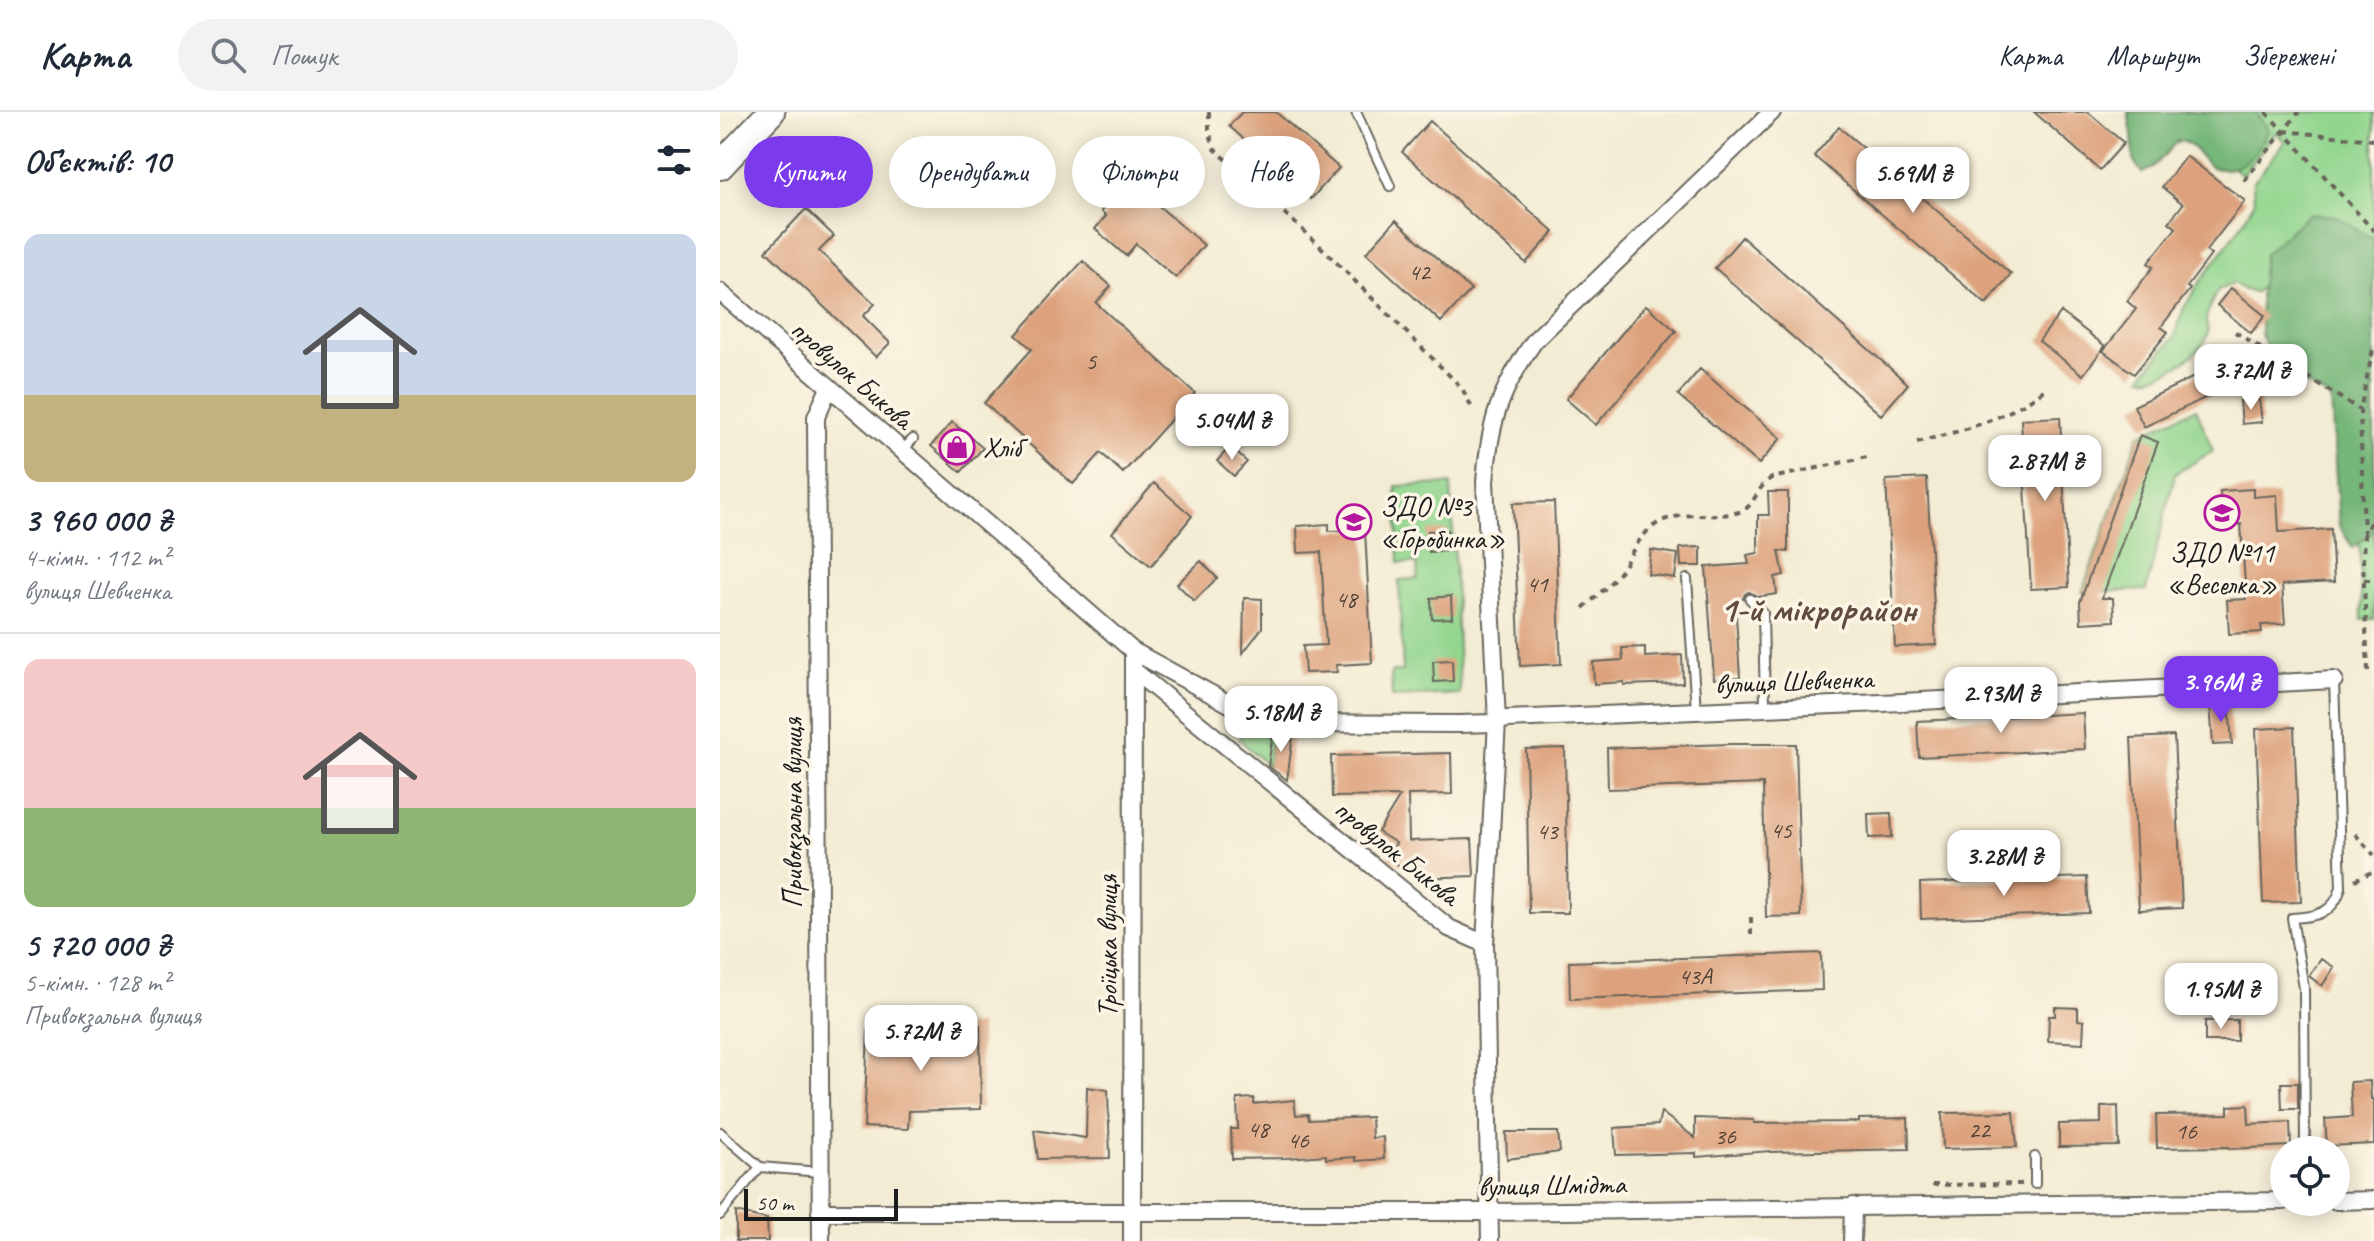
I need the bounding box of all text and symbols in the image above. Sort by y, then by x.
search box [178,19,738,91]
text: Карта [40,32,130,79]
icon: search [206,33,250,77]
text: Пошук [270,36,337,74]
text: Карта [1998,38,2062,73]
text: Маршрут [2106,38,2199,73]
text: Збережені [2243,38,2334,73]
chip: Купити [744,136,873,208]
chip: Орендувати [889,136,1056,208]
chip: Фільтри [1072,136,1205,208]
chip: Нове [1221,136,1320,208]
icon: filters [652,138,696,182]
text: Об’єктів: 10 [24,139,170,182]
pin: 5.69M ₴ [1839,147,1987,215]
text: 5.69M ₴ [1874,156,1952,189]
house number: 42 [1408,257,1432,287]
icon: home [288,286,432,430]
street label: провулок Бикова [784,311,922,438]
pin: 3.72M ₴ [2177,344,2325,412]
house number: 5 [1086,346,1098,376]
text: 3.72M ₴ [2212,353,2290,386]
pin: 5.04M ₴ [1158,394,1306,462]
text: 5.04M ₴ [1193,403,1271,436]
shop icon: Хліб [938,428,976,466]
place label: Хліб [983,430,1029,465]
pin: 2.87M ₴ [1971,435,2119,503]
text: 2.87M ₴ [2006,444,2084,477]
place label: ЗДО №3 «Горобинка» [1380,489,1505,556]
school or university icon: ЗДО №11 «Веселка» [2203,494,2241,532]
text: 3 960 000 ₴ [24,498,172,541]
school or university icon: ЗДО №3 «Горобинка» [1335,503,1373,541]
place label: ЗДО №11 «Веселка» [2167,535,2277,602]
text: 4-кімн. · 112 m² [24,541,170,574]
house number: 41 [1526,569,1549,599]
text: вулиця Шевченка [24,574,171,607]
house number: 48 [1335,584,1359,614]
district label: 1-й мікрорайон [1720,586,1918,632]
pin: 3.96M ₴ [2147,656,2295,724]
street label: вулиця Шевченка [1714,661,1876,701]
text: 3.96M ₴ [2182,665,2260,698]
pin: 2.93M ₴ [1927,667,2075,735]
text: 2.93M ₴ [1962,676,2040,709]
pin: 5.18M ₴ [1207,686,1355,754]
text: 5.18M ₴ [1242,695,1320,728]
icon: home [288,711,432,855]
street label: Привокзальна вулиця [775,717,811,908]
street label: провулок Бикова [1327,791,1469,915]
house number: 45 [1770,815,1793,845]
house number: 43 [1536,816,1560,846]
pin: 3.28M ₴ [1930,830,2078,898]
text: 3.28M ₴ [1965,839,2043,872]
street label: Троїцька вулиця [1090,874,1125,1017]
text: 5 720 000 ₴ [24,923,171,966]
house number: 43А [1678,961,1713,991]
pin: 1.95M ₴ [2147,963,2295,1031]
text: 5-кімн. · 128 m² [24,966,170,999]
text: 1.95M ₴ [2183,972,2259,1005]
text: Привокзальна вулиця [24,999,201,1032]
pin: 5.72M ₴ [847,1005,995,1073]
text: 5.72M ₴ [883,1014,959,1047]
house number: 48 [1247,1114,1271,1144]
house number: 22 [1968,1115,1992,1145]
house number: 16 [2175,1116,2198,1146]
house number: 36 [1714,1121,1737,1151]
house number: 46 [1287,1125,1310,1155]
map controls [2270,1136,2350,1216]
button: locate [2270,1136,2350,1216]
street label: вулиця Шмідта [1478,1166,1628,1204]
scale bar [744,1185,898,1221]
text: 50 m [756,1189,793,1217]

